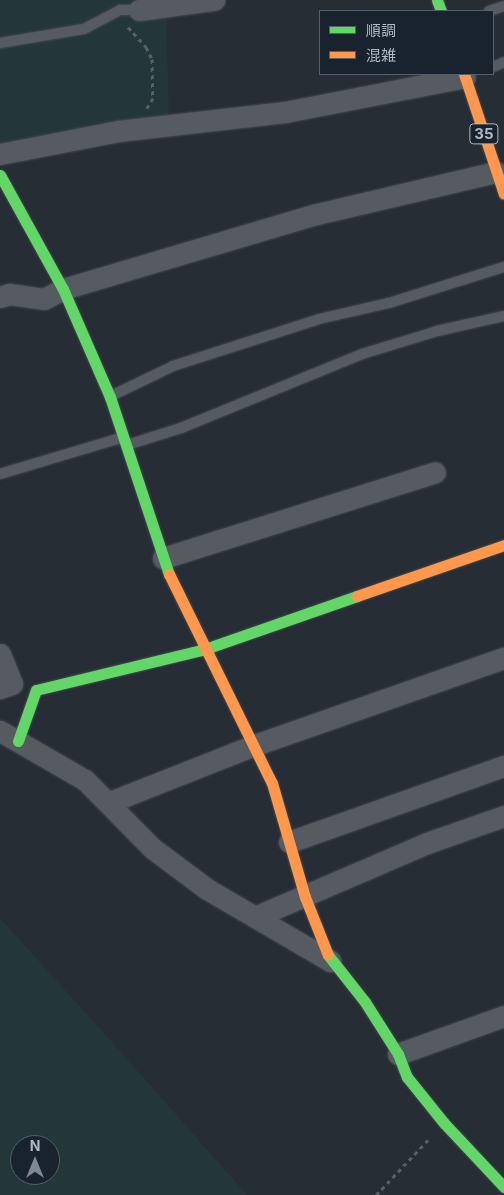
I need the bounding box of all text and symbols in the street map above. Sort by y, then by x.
legend [319,10,494,75]
text: 順調 [366,21,396,40]
text: 混雑 [366,46,396,65]
road number: 35 [469,122,499,146]
north arrow [10,1135,60,1185]
text: N [30,1137,40,1154]

